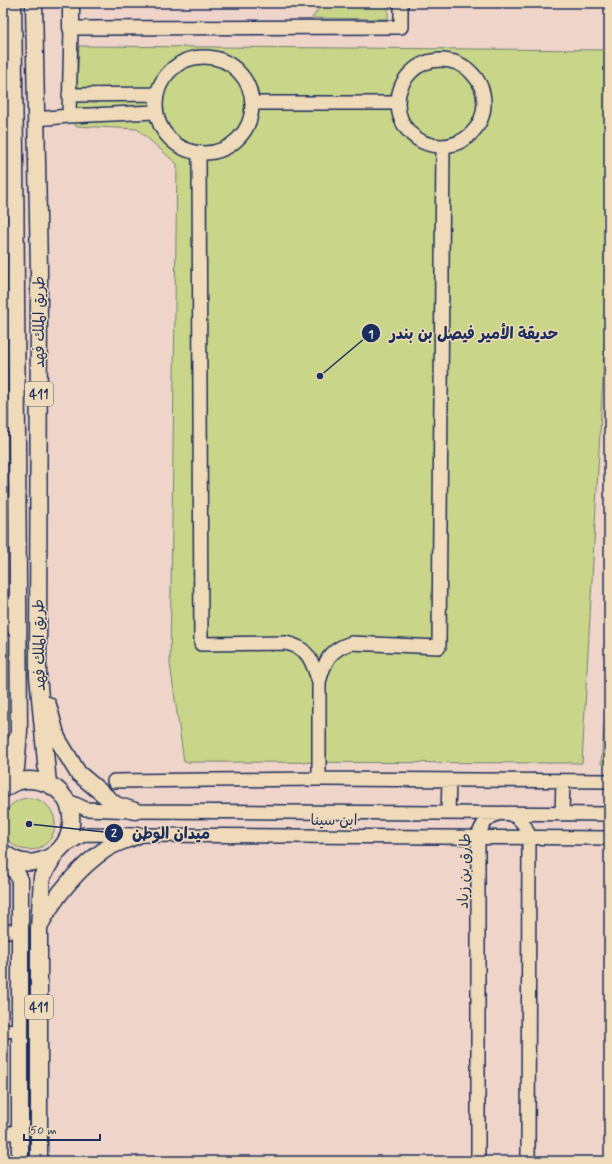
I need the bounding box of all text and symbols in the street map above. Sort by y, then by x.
street label: طريق الملك فهد [30,276,50,368]
callout: حديقة الأمير فيصل بن بندر [361,319,566,347]
text: حديقة الأمير فيصل بن بندر [388,322,558,345]
text: 1 [368,327,374,343]
road number: 411 [25,382,53,406]
street label: طريق الملك فهد [29,599,51,691]
street label: ابن سينا [311,811,357,831]
callout: ميدان الوطن [104,819,218,847]
text: ميدان الوطن [132,824,210,845]
text: 2 [111,826,117,842]
street label: طارق بن زياد [454,833,476,909]
road number: 411 [25,995,53,1019]
scale bar [24,1116,100,1142]
text: 50 m [30,1123,57,1139]

